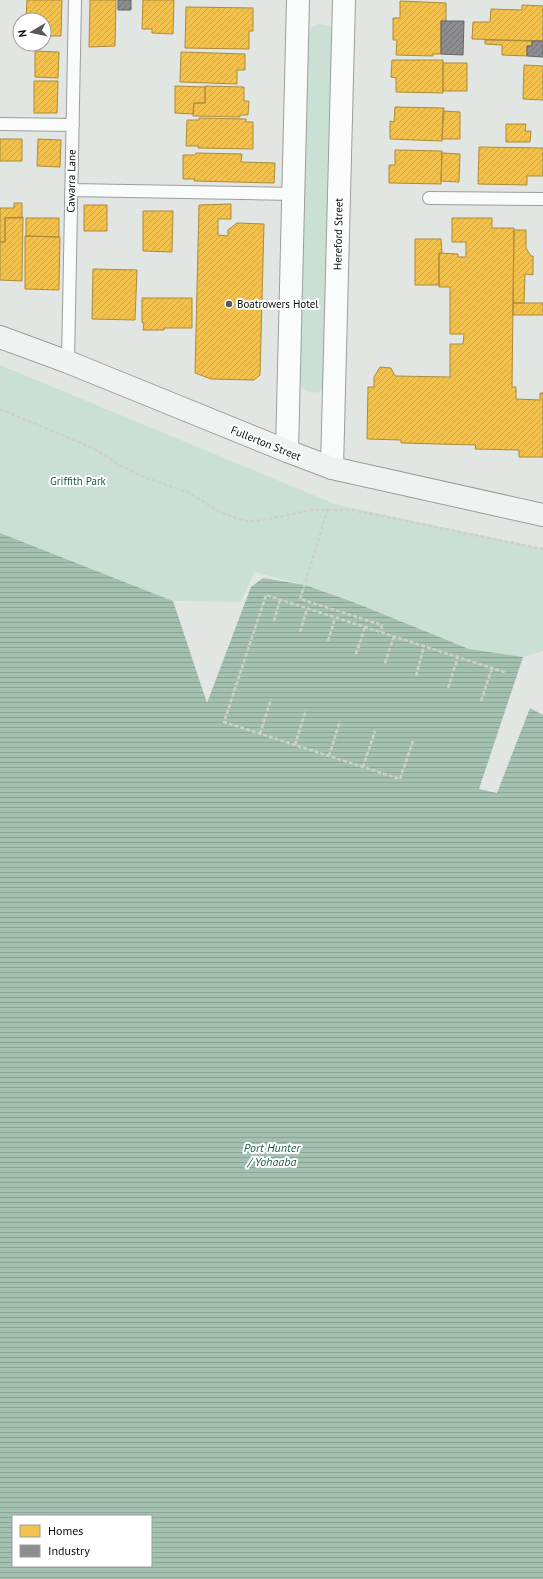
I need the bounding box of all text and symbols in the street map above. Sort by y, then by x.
north arrow [12,12,52,52]
text: N [15,29,30,38]
street label: Cawarra Lane [63,149,79,213]
street label: Hereford Street [330,197,346,270]
place label: Boatrowers Hotel [237,297,319,311]
marker: Boatrowers Hotel [224,299,234,309]
street label: Fullerton Street [229,423,303,463]
park label: Griffith Park [50,474,107,488]
water label: Port Hunter / Yohaaba [244,1140,301,1169]
legend [12,1515,152,1567]
text: Homes [48,1523,83,1538]
text: Industry [48,1543,90,1558]

